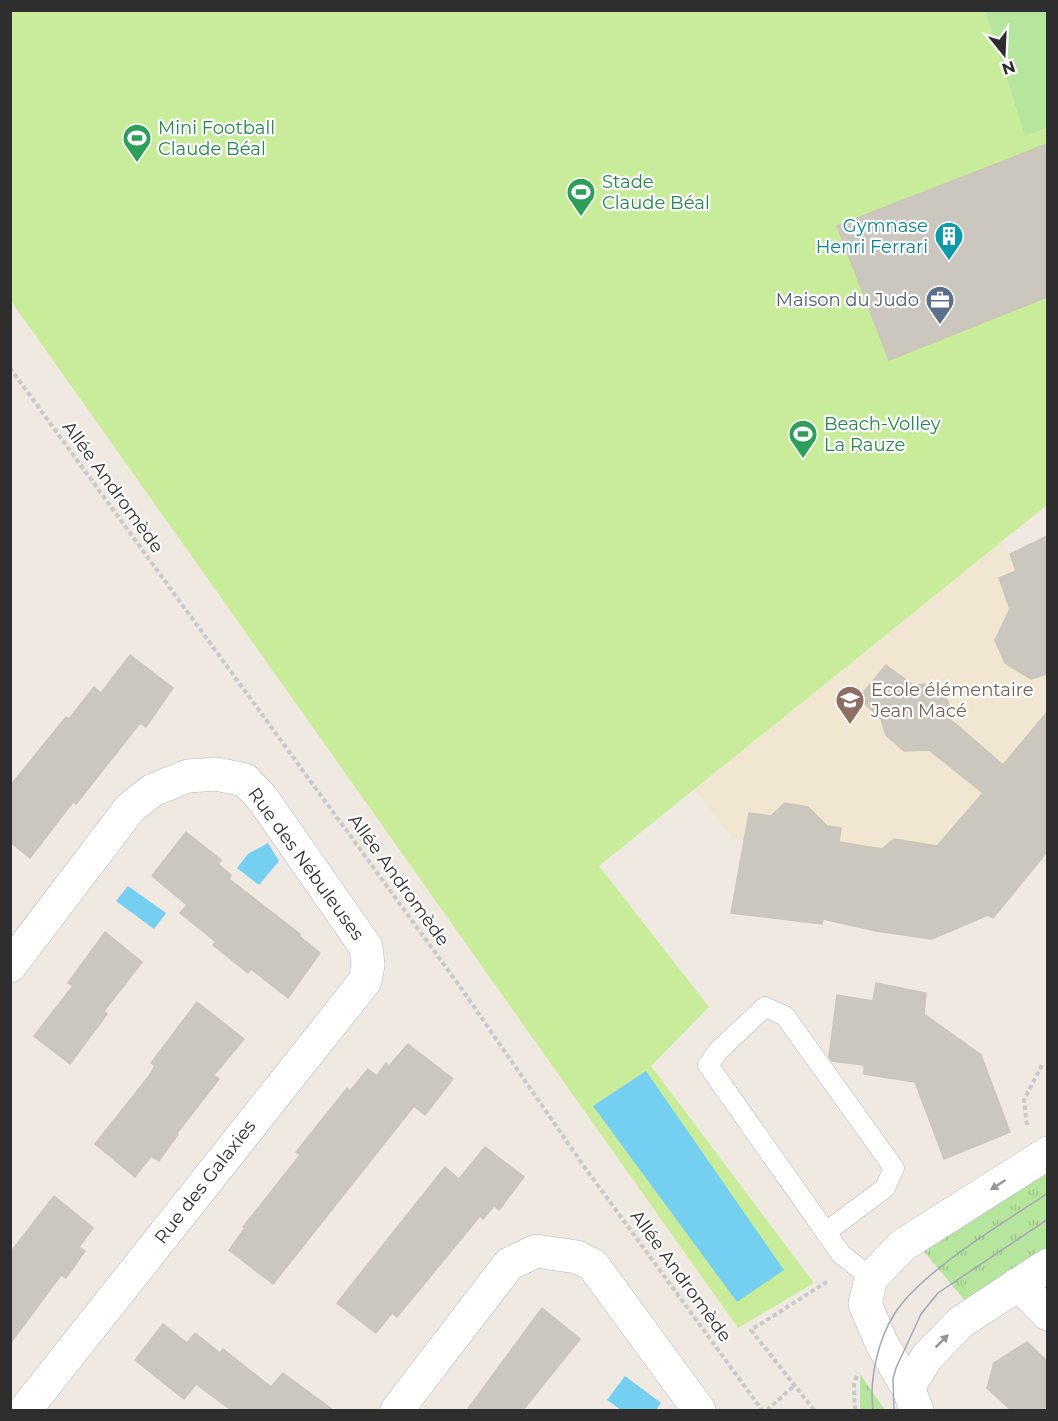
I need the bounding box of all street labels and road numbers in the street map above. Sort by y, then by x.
street label: Allée Andromède [58,417,168,557]
street label: Rue des Nébuleuses [243,783,369,945]
street label: Allée Andromède [344,810,454,950]
street label: Rue des Galaxies [150,1115,260,1248]
street label: Allée Andromède [626,1206,736,1346]

